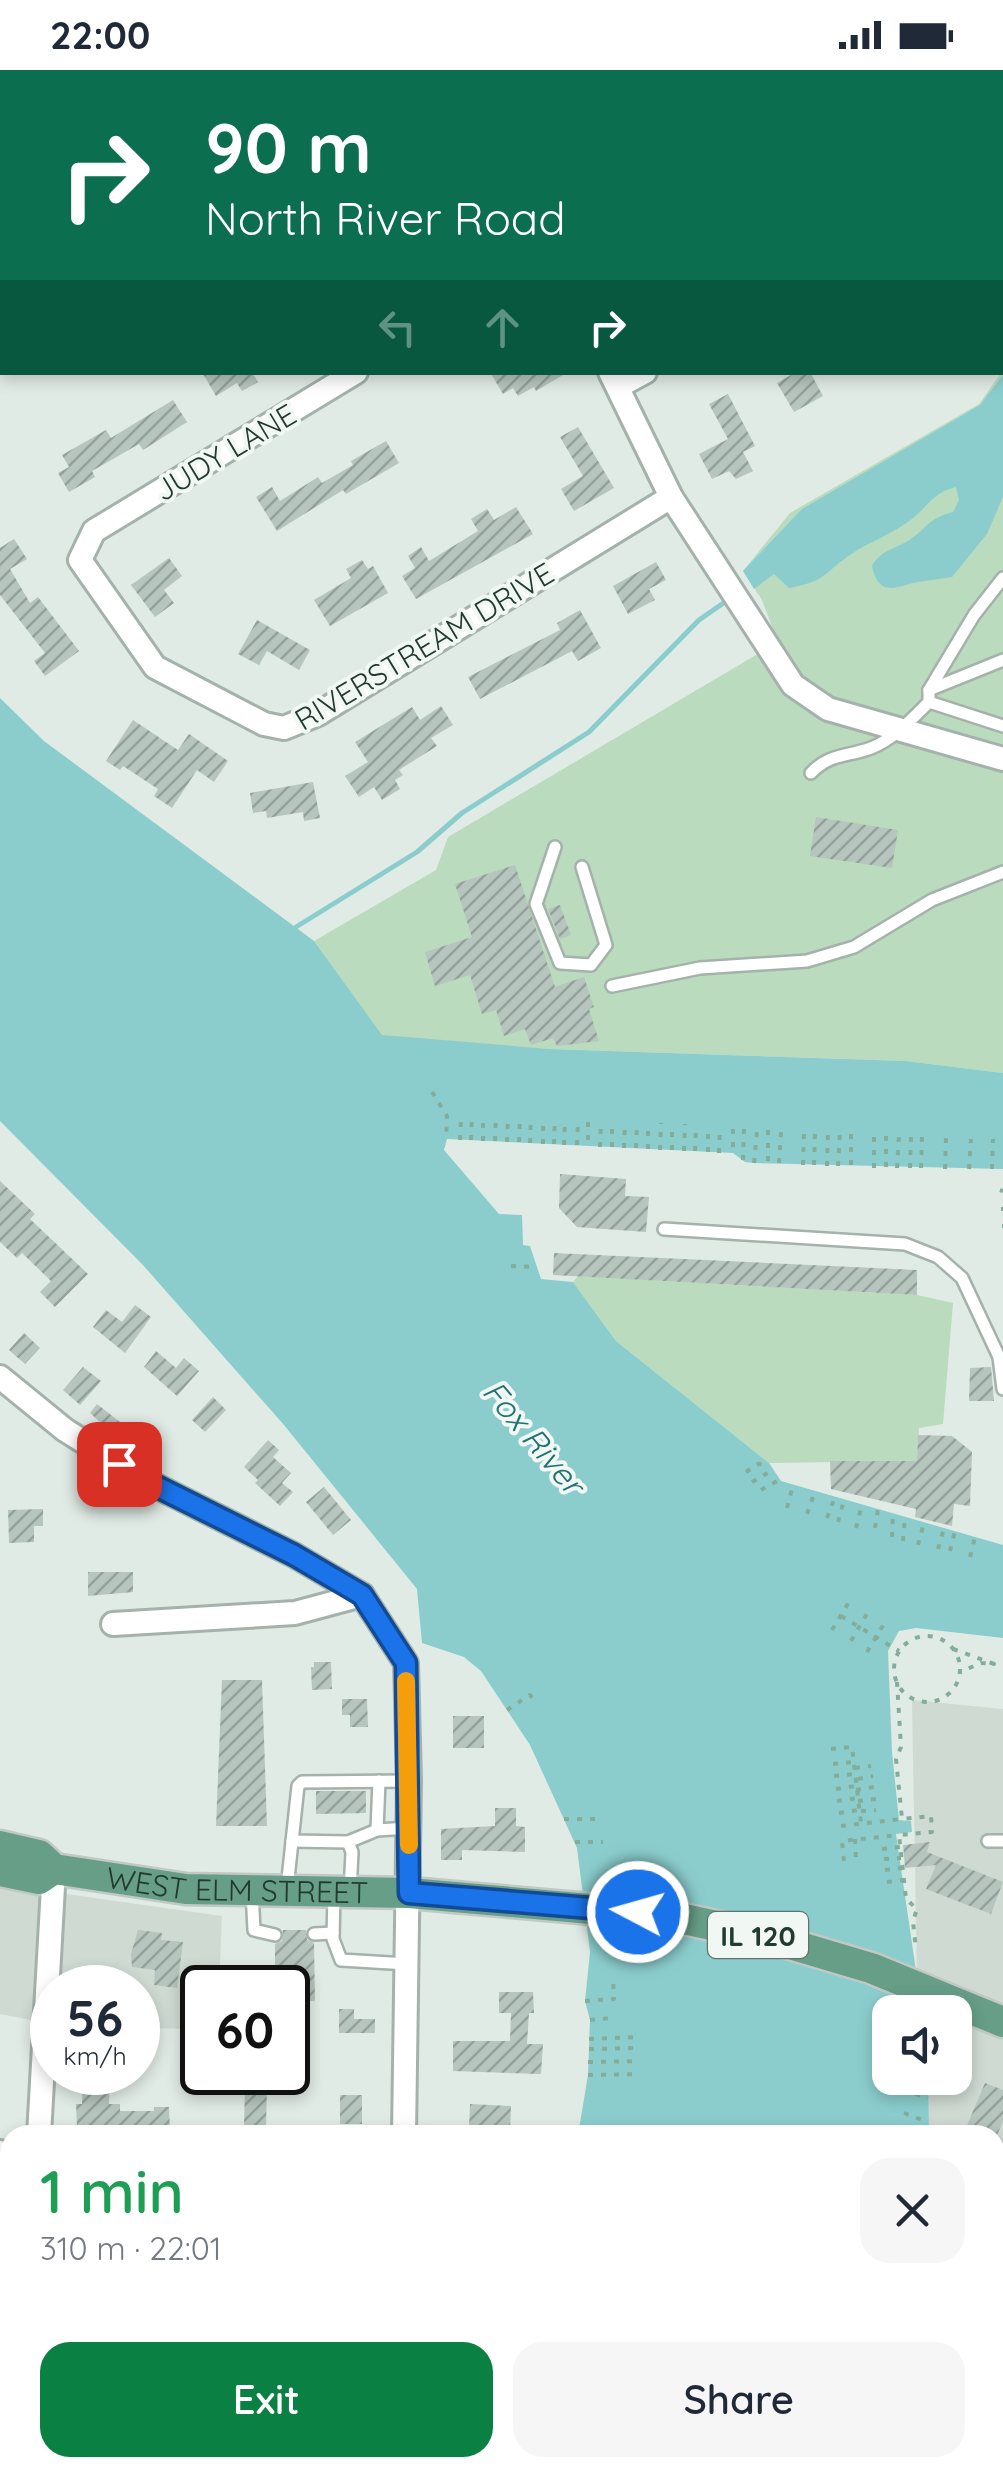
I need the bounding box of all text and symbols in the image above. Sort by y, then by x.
text: 22:00 [50,11,150,59]
text: 90 m [205,103,372,191]
icon: right [40,110,170,240]
text: North River Road [205,190,565,246]
icon: left [370,300,425,355]
icon: ahead [475,300,530,355]
icon: right [580,300,635,355]
street label: JUDY LANE [147,395,303,509]
street label: RIVERSTREAM DRIVE [288,554,560,738]
water label: Fox River [475,1372,595,1505]
pin [77,1422,162,1507]
icon: arrive [92,1437,147,1492]
street label: WEST ELM STREET [104,1858,369,1911]
position arrow [586,1860,690,1964]
road number: IL 120 [708,1912,808,1958]
speed limit sign: 60 [180,1965,310,2095]
text: 56 [67,1986,123,2049]
map controls [872,1995,972,2095]
button: sound [872,1995,972,2095]
text: km/h [63,2040,127,2071]
text: 1 min [40,2153,184,2228]
button: close [860,2158,965,2263]
text: 310 m · 22:01 [40,2228,222,2268]
button: Exit [40,2342,493,2457]
button: Share [513,2342,965,2457]

